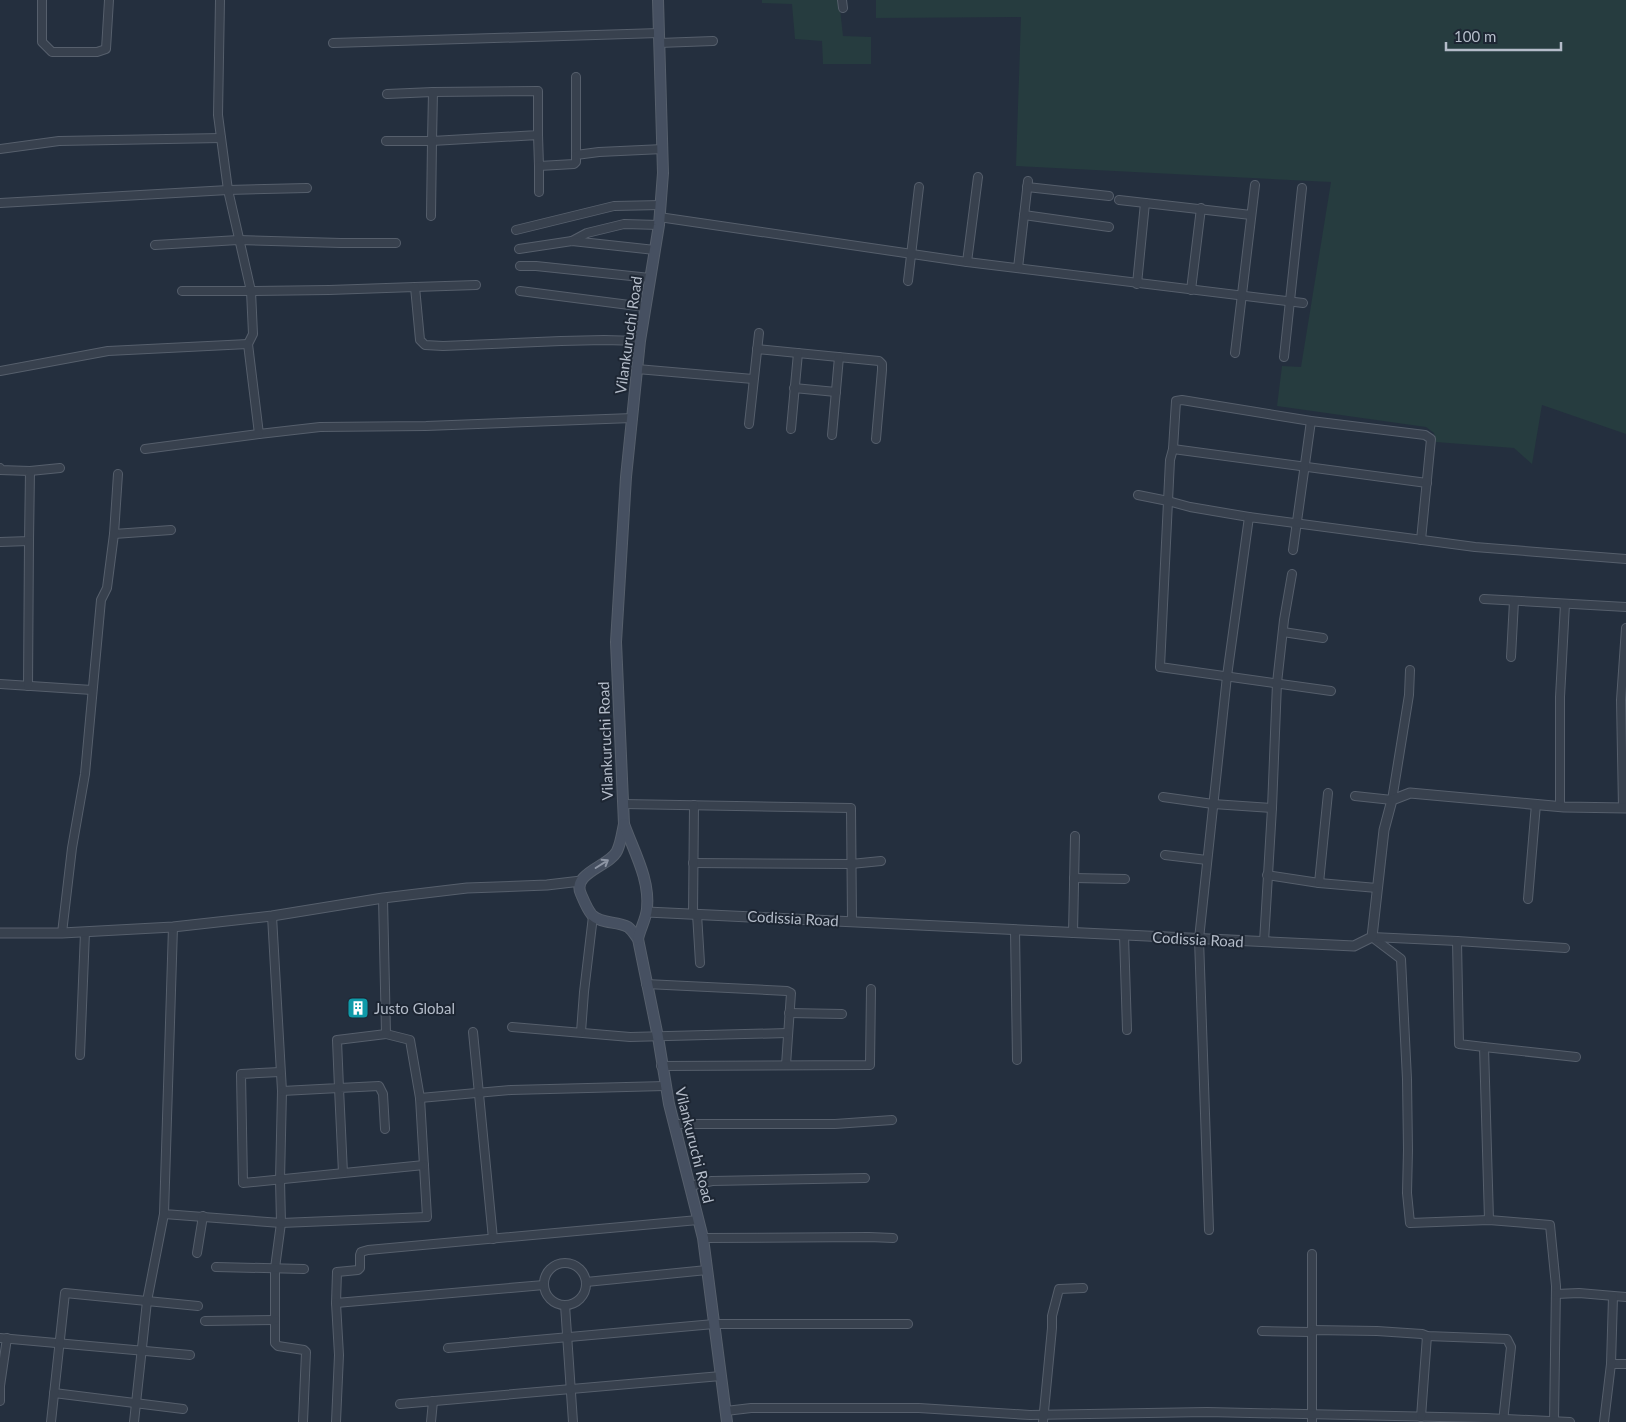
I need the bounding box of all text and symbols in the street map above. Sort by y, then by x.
scale bar [1446,20,1561,52]
text: 100 m [1454,27,1496,45]
street label: Vilankuruchi Road [611,275,645,395]
street label: Vilankuruchi Road [594,681,616,801]
one-way arrow [594,859,608,869]
street label: Codissia Road [747,907,839,929]
street label: Codissia Road [1152,928,1244,950]
building icon: Justo Global [346,996,370,1020]
place label: Justo Global [374,999,455,1017]
street label: Vilankuruchi Road [672,1085,718,1205]

